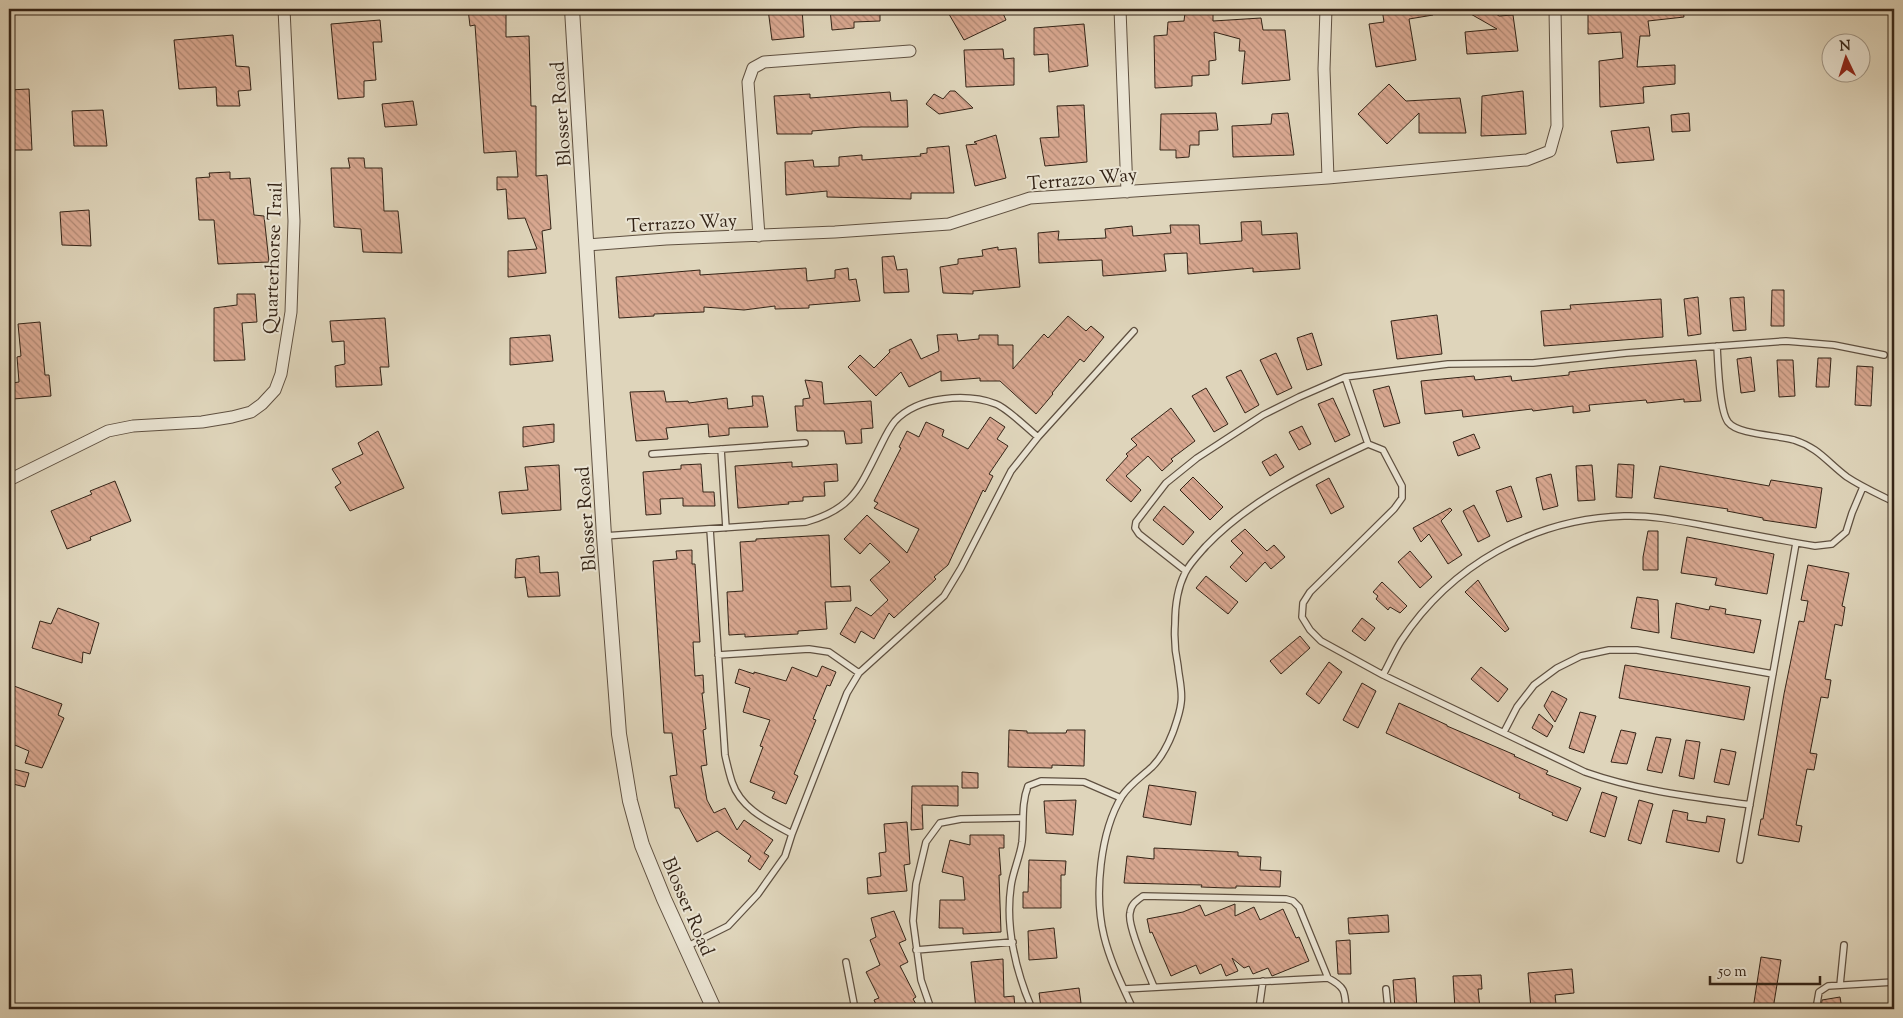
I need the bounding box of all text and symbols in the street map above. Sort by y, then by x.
north arrow [1820,32,1870,82]
text: N [1839,37,1852,57]
street label: Blosser Road [545,60,580,167]
street label: Terrazzo Way [1026,162,1139,199]
street label: Quarterhorse Trail [258,182,291,335]
street label: Terrazzo Way [626,208,738,241]
street label: Blosser Road [570,465,605,572]
street label: Blosser Road [654,853,720,961]
scale bar [1710,953,1820,985]
text: 50 m [1717,962,1747,983]

